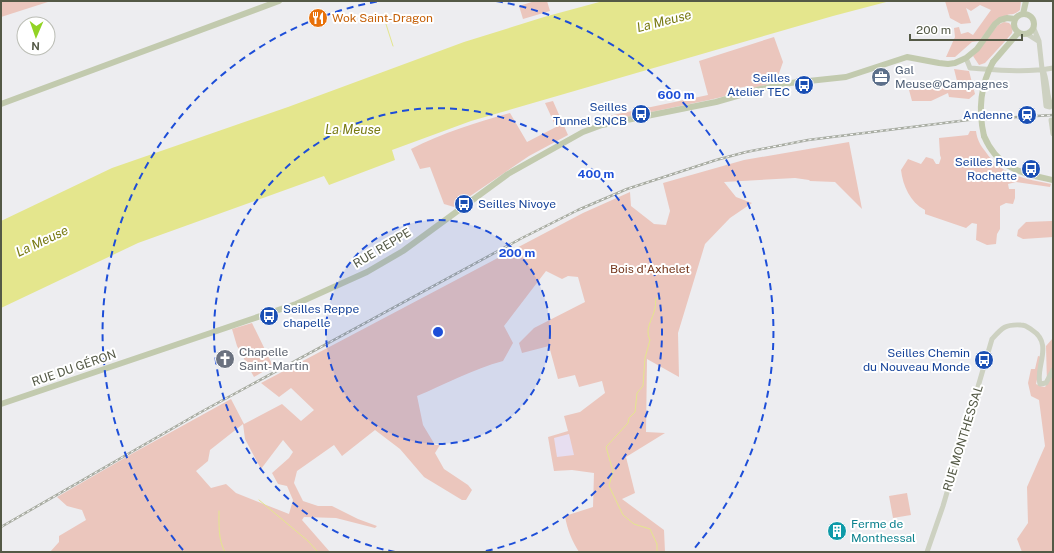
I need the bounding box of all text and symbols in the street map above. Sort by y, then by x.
restaurant icon: Wok Saint-Dragon [307,7,329,29]
water label: La Meuse [635,7,693,35]
place label: Wok Saint-Dragon [332,11,433,25]
north arrow [16,16,56,56]
scale bar [910,16,1022,42]
text: 200 m [916,23,951,37]
text: N [31,40,40,52]
place label: Gal Meuse@Campagnes [895,63,1008,91]
office icon: Gal Meuse@Campagnes [870,66,892,88]
place label: Seilles Atelier TEC [727,71,790,99]
bus stop icon: Seilles Atelier TEC [793,74,815,96]
text: 600 m [658,88,695,102]
place label: Seilles Tunnel SNCB [553,100,627,128]
bus stop icon: Seilles Tunnel SNCB [630,103,652,125]
station icon: Andenne [1016,104,1038,126]
place label: Andenne [963,108,1013,122]
water label: La Meuse [325,122,381,137]
place label: Seilles Rue Rochette [955,155,1017,183]
bus stop icon: Seilles Rue Rochette [1020,158,1042,180]
text: 400 m [578,167,615,181]
bus stop icon: Seilles Nivoye [453,193,475,215]
place label: Seilles Nivoye [478,197,556,211]
water label: La Meuse [13,222,71,260]
street label: RUE REPPE [351,225,413,271]
text: 200 m [499,246,535,260]
park label: Bois d'Axhelet [610,262,690,276]
place label: Seilles Reppe chapelle [283,302,359,330]
bus stop icon: Seilles Reppe chapelle [258,305,280,327]
centre of rings [431,325,445,339]
place label: Chapelle Saint-Martin [239,345,309,373]
place label: Seilles Chemin du Nouveau Monde [863,346,970,374]
street label: RUE DU GÉRON [30,347,118,389]
church icon: Chapelle Saint-Martin [214,348,236,370]
bus stop icon: Seilles Chemin du Nouveau Monde [973,349,995,371]
street label: RUE MONTHESSAL [940,383,986,493]
place label: Ferme de Monthessal [851,517,916,545]
building icon: Ferme de Monthessal [826,520,848,542]

